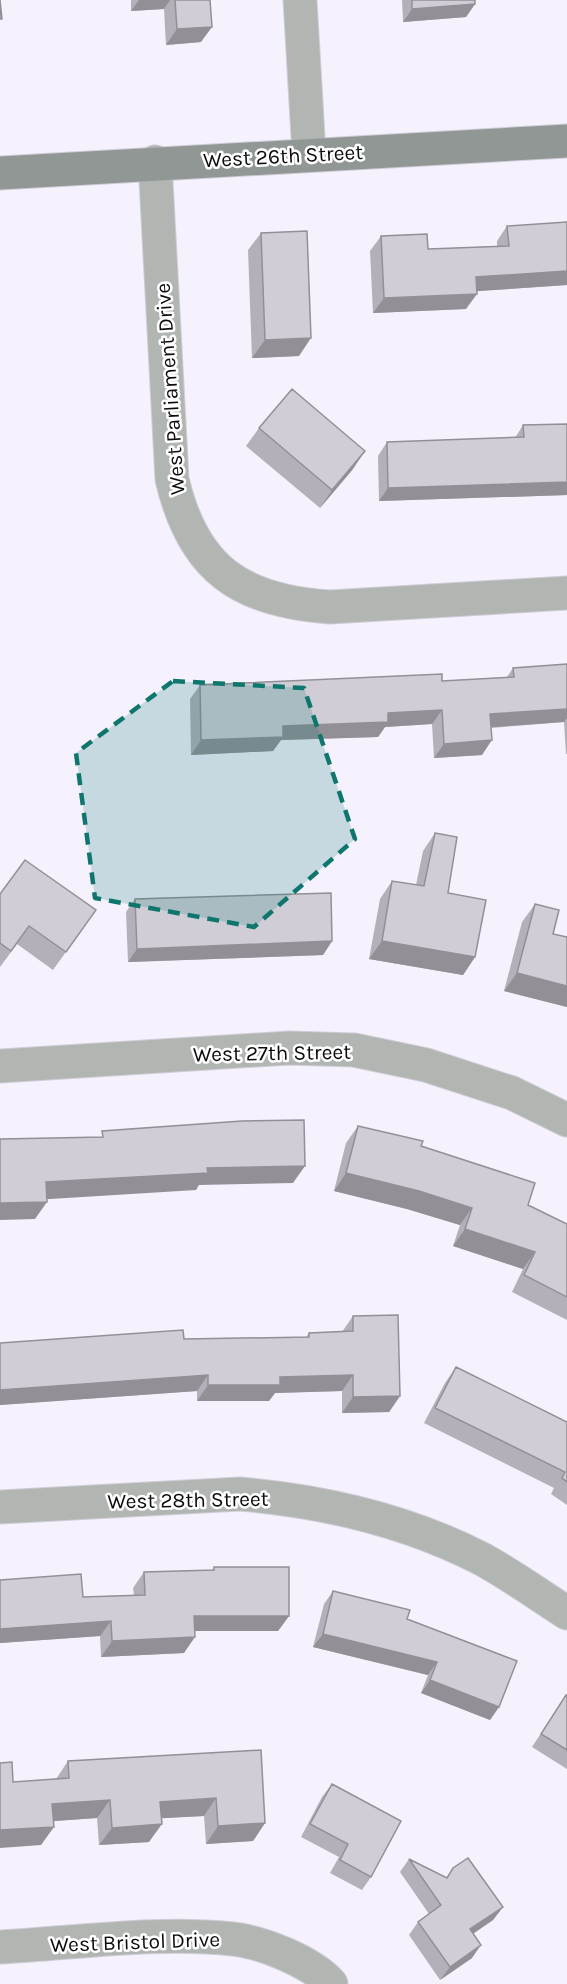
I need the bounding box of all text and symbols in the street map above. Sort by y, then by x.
street label: West 26th Street [202,140,364,172]
street label: West Parliament Drive [151,282,189,496]
street label: West 27th Street [193,1040,351,1066]
street label: West 28th Street [107,1487,269,1513]
street label: West Bristol Drive [50,1927,220,1957]

